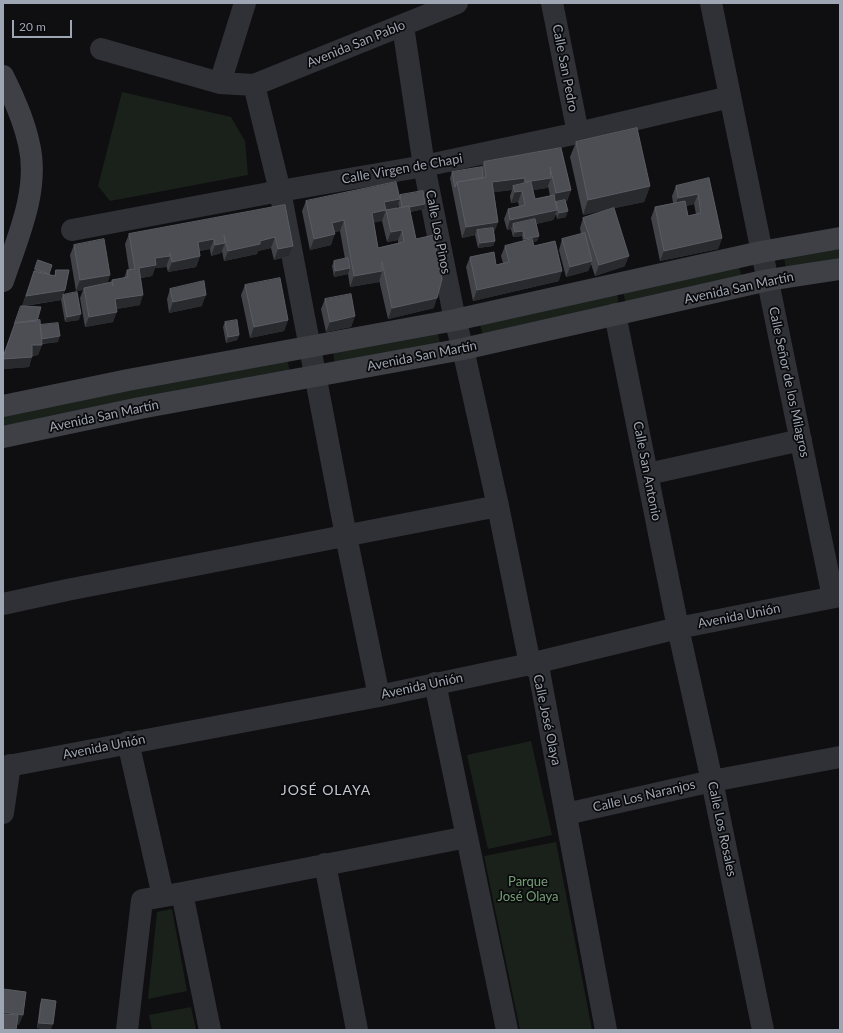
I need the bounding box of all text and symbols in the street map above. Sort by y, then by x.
scale bar [14,12,74,38]
street label: Avenida San Pablo [304,17,408,71]
text: 20 m [19,19,46,34]
street label: Calle San Pedro [549,23,581,113]
street label: Calle Virgen de Chapi [340,151,464,187]
street label: Calle Los Pinos [422,189,454,275]
street label: Avenida San Martín [683,269,795,307]
street label: Calle Señor de los Milagros [765,305,813,459]
street label: Avenida San Martín [366,338,478,374]
street label: Avenida San Martín [48,397,160,435]
street label: Calle San Antonio [630,420,664,522]
street label: Avenida Unión [697,600,781,632]
street label: Avenida Unión [380,670,464,702]
street label: Calle José Olaya [530,673,564,767]
street label: Avenida Unión [62,731,146,763]
street label: Calle Los Naranjos [591,777,697,815]
street label: Calle Los Rosales [704,780,740,878]
district label: JOSÉ OLAYA [281,782,371,798]
park label: Parque José Olaya [497,874,559,905]

